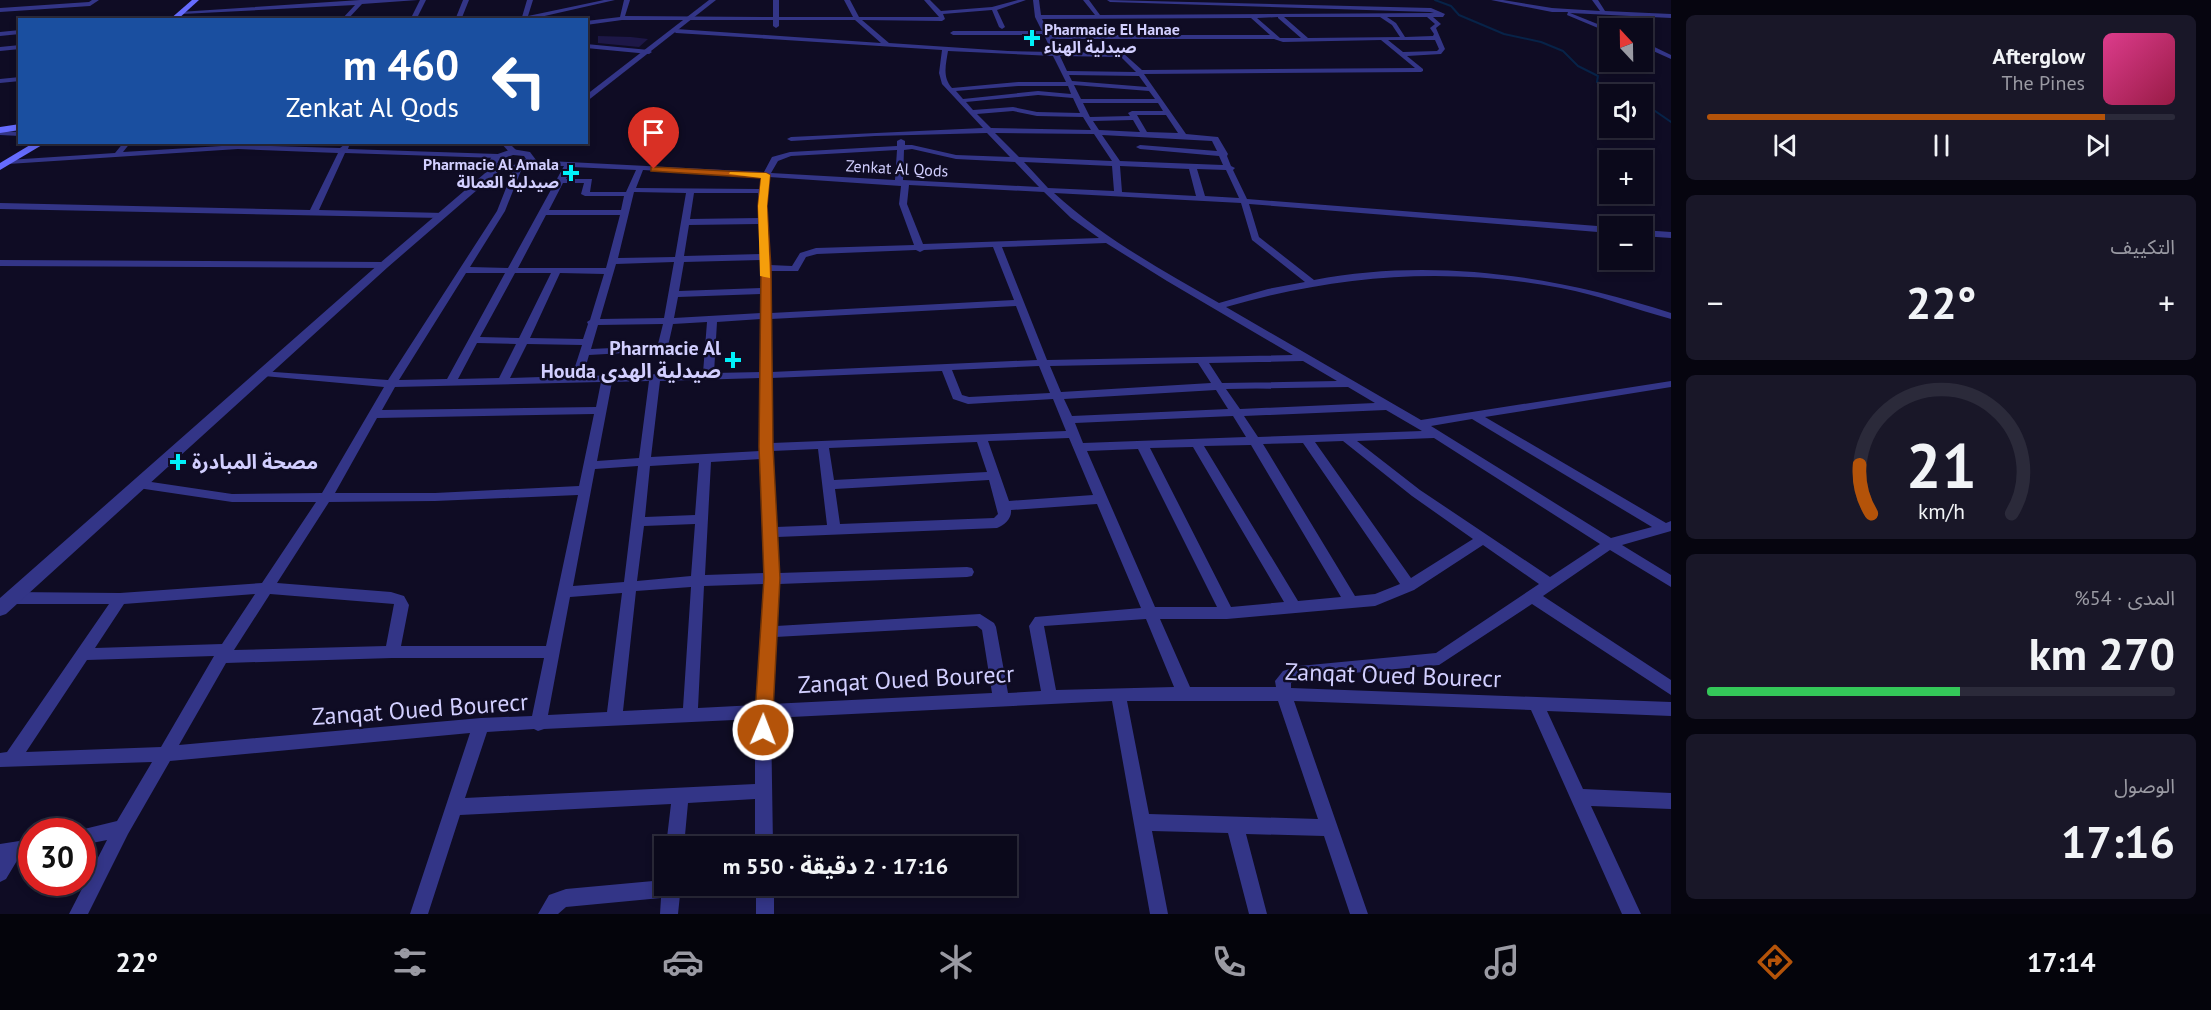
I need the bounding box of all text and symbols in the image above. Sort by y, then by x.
north arrow [1599,18,1653,72]
map controls [1599,18,1653,270]
place label: Pharmacie El Hanae صيدلية الهناء [1044,19,1180,57]
marker: Pharmacie El Hanae صيدلية الهناء [1025,31,1039,45]
text: 460 m [343,37,459,92]
icon: left [480,42,558,120]
text: Afterglow [1993,42,2085,70]
text: The Pines [2001,70,2085,96]
button: sound [1599,84,1653,138]
text: Zenkat Al Qods [286,90,459,124]
pin [628,107,679,169]
icon: arrive [637,116,670,149]
icon: previous [1769,129,1802,162]
icon: pause [1925,129,1958,162]
icon: next [2081,129,2114,162]
button: + [1599,150,1653,204]
place label: Pharmacie Al Amala صيدلية العمالة [423,154,559,192]
street label: Zenkat Al Qods [845,155,949,181]
marker: Pharmacie Al Amala صيدلية العمالة [564,166,578,180]
button: − [1599,216,1653,270]
text: التكييف [2111,234,2175,260]
text: 22° [1906,273,1976,331]
text: − [1707,281,1724,324]
text: + [2158,281,2175,324]
place label: Pharmacie Al Houda صيدلية الهدى [541,335,721,384]
marker: Pharmacie Al Houda صيدلية الهدى [726,353,740,367]
text: 21 [1906,424,1976,505]
place label: مصحة المبادرة [192,449,318,475]
marker: مصحة المبادرة [169,453,187,471]
text: km/h [1917,497,1964,525]
text: المدى · 54% [2074,585,2175,611]
text: 270 km [2029,624,2175,682]
street label: Zanqat Oued Bourecr [1284,656,1502,694]
street label: Zanqat Oued Bourecr [797,658,1015,700]
street label: Zanqat Oued Bourecr [311,686,529,732]
position arrow [731,698,795,762]
text: الوصول [2114,773,2175,799]
text: 17:16 [2061,812,2175,870]
speed limit sign: 30 [18,818,96,896]
text: 17:16 · 2 دقيقة · 550 m [723,852,948,880]
icon: filters [389,941,431,983]
icon: car [662,941,704,983]
icon: climate [935,941,977,983]
icon: phone [1208,941,1250,983]
icon: music [1481,941,1523,983]
icon: directions [1754,941,1796,983]
text: 22° [116,945,158,979]
text: 17:14 [2027,945,2096,979]

